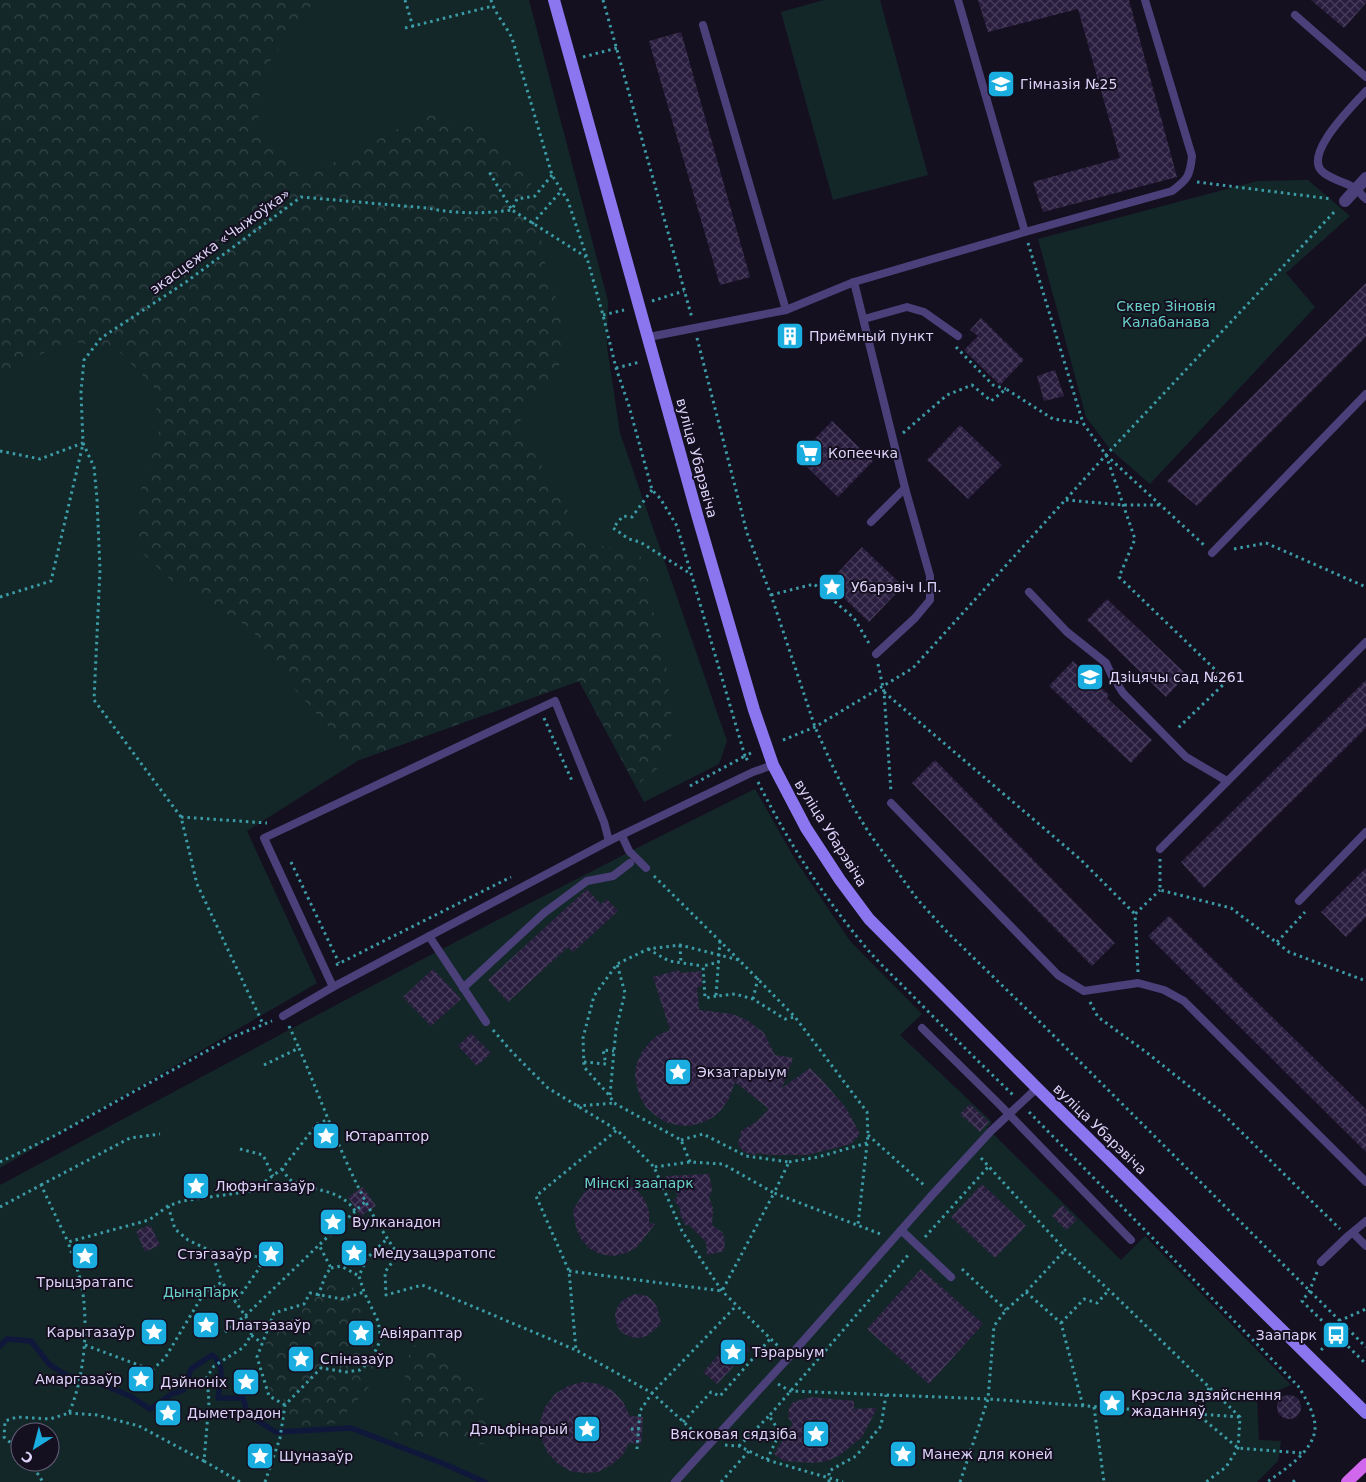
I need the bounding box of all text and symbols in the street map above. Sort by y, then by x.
school or university icon: Гімназія №25 [986,69,1016,99]
place label: Гімназія №25 [1020,76,1117,92]
street label: экасцежка «Чыжоўка» [147,185,293,297]
park label: Сквер Зіновія Калабанава [1116,298,1216,330]
building icon: Приёмный пункт [775,321,805,351]
place label: Приёмный пункт [809,328,934,344]
street label: вуліца Убарэвіча [673,396,721,520]
supermarket icon: Копеечка [794,438,824,468]
place label: Копеечка [828,445,898,461]
place icon: Убарэвіч І.П. [817,572,847,602]
place label: Убарэвіч І.П. [851,579,942,595]
school or university icon: Дзіцячы сад №261 [1075,662,1105,692]
place label: Дзіцячы сад №261 [1109,669,1245,685]
street label: вуліца Убарэвіча [792,776,870,890]
place icon: Экзатарыум [663,1057,693,1087]
place label: Экзатарыум [697,1064,787,1080]
street label: вуліца Убарэвіча [1050,1080,1150,1178]
place icon: Ютараптор [311,1121,341,1151]
place label: Ютараптор [345,1128,429,1144]
place icon: Люфэнгазаўр [181,1171,211,1201]
park label: Мінскі заапарк [584,1175,694,1191]
place label: Люфэнгазаўр [215,1178,315,1194]
place icon: Вулканадон [318,1207,348,1237]
place label: Вулканадон [352,1214,441,1230]
place icon: Медузацэратопс [339,1238,369,1268]
place icon: Стэгазаўр [256,1239,286,1269]
place icon: Трыцэратапс [70,1241,100,1271]
place label: Медузацэратопс [373,1245,496,1261]
place label: Стэгазаўр [177,1246,252,1262]
place label: Трыцэратапс [36,1274,133,1290]
park label: ДынаПарк [163,1284,239,1300]
place icon: Платэазаўр [191,1310,221,1340]
place icon: Карытазаўр [139,1317,169,1347]
place label: Платэазаўр [225,1317,311,1333]
place icon: Авіяраптар [346,1318,376,1348]
bus stop icon: Заапарк [1321,1320,1351,1350]
place label: Карытазаўр [47,1324,135,1340]
place label: Авіяраптар [380,1325,462,1341]
place label: Заапарк [1256,1327,1317,1343]
place icon: Тэрарыум [718,1337,748,1367]
place icon: Спіназаўр [286,1344,316,1374]
place label: Тэрарыум [751,1344,825,1360]
place label: Спіназаўр [320,1351,394,1367]
place icon: Амаргазаўр [126,1364,156,1394]
place icon: Дэйноніх [231,1367,261,1397]
place label: Амаргазаўр [35,1371,122,1387]
place label: Дэйноніх [160,1374,227,1390]
place label: Крэсла здзяйснення жаданняў [1131,1387,1281,1419]
place icon: Крэсла здзяйснення жаданняў [1097,1388,1127,1418]
place icon: Дыметрадон [153,1398,183,1428]
place label: Дыметрадон [187,1405,281,1421]
place icon: Дэльфінарый [572,1414,602,1444]
place icon: Вясковая сядзіба [801,1419,831,1449]
place label: Дэльфінарый [470,1421,568,1437]
north arrow [10,1422,60,1472]
place label: Вясковая сядзіба [670,1426,797,1442]
place icon: Манеж для коней [888,1439,918,1469]
place icon: Шуназаўр [245,1441,275,1471]
place label: Манеж для коней [922,1446,1053,1462]
text: С [18,1448,36,1467]
place label: Шуназаўр [279,1448,353,1464]

